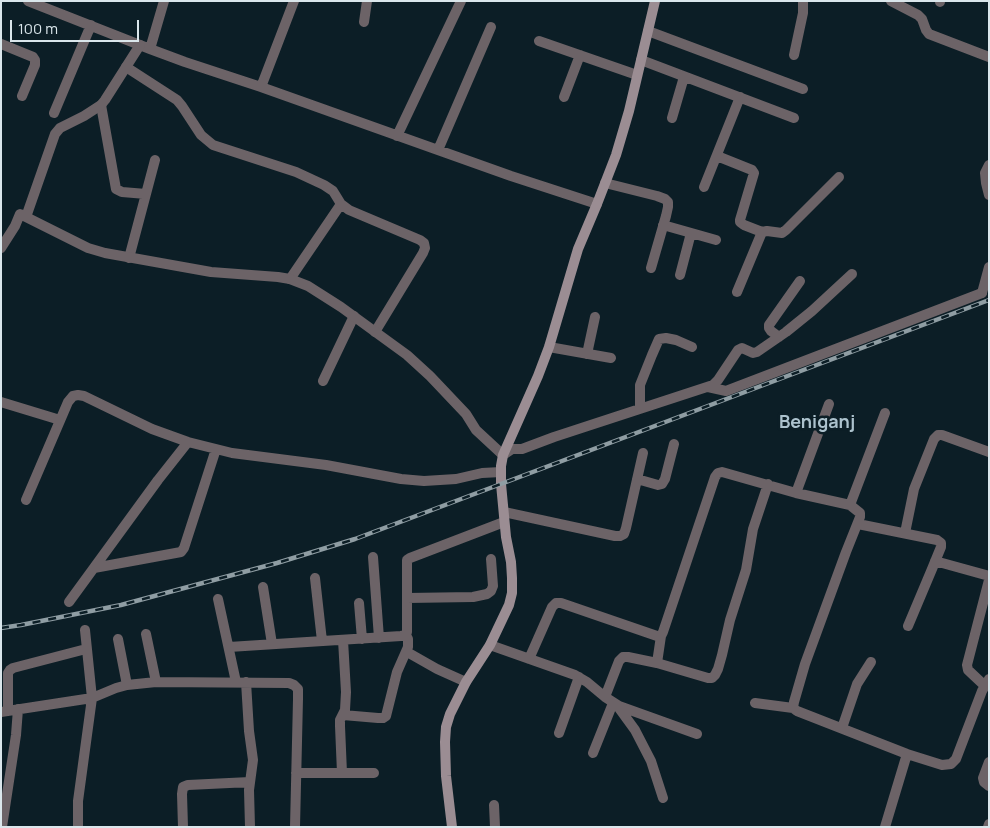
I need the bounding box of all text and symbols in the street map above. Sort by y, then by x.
scale bar [12,10,141,42]
text: 100 m [18,18,58,39]
district label: Beniganj [779,412,855,434]

